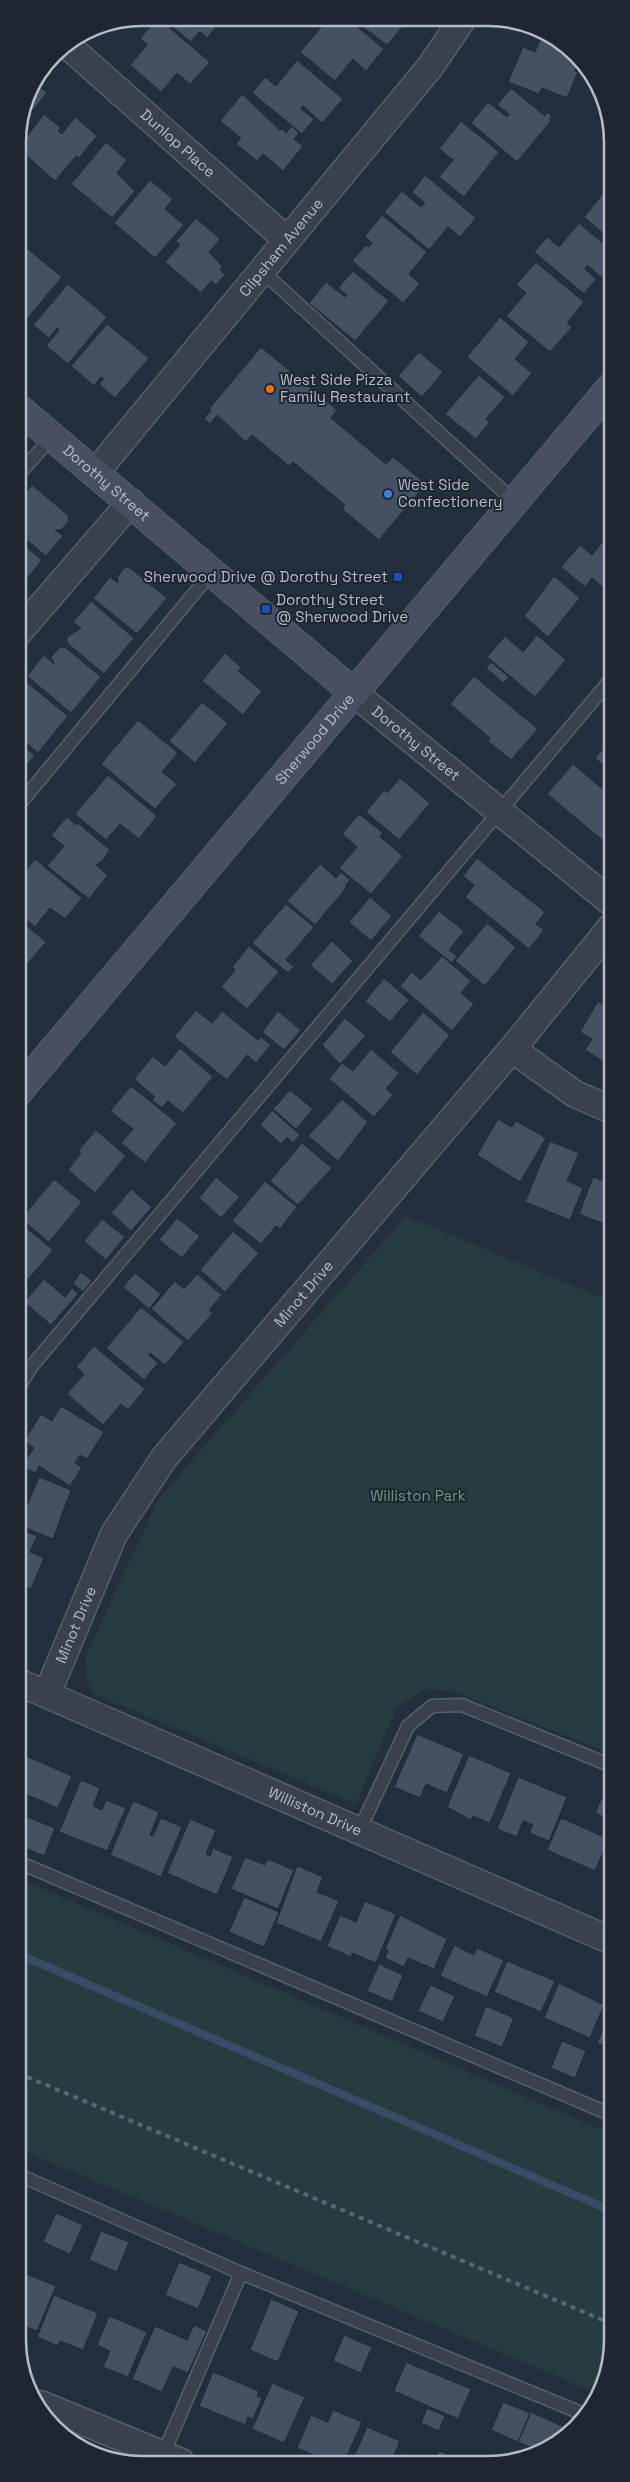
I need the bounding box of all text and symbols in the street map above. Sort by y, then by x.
street label: Dunlop Place [137,105,220,181]
street label: Clipsham Avenue [235,194,327,300]
place label: West Side Pizza Family Restaurant [280,370,410,406]
marker: West Side Pizza Family Restaurant [264,383,276,395]
street label: Dorothy Street [59,440,154,525]
place label: West Side Confectionery [398,475,502,511]
marker: West Side Confectionery [382,488,394,500]
place label: Sherwood Drive @ Dorothy Street [144,567,388,586]
marker: Sherwood Drive @ Dorothy Street [392,571,404,583]
place label: Dorothy Street @ Sherwood Drive [276,590,408,626]
marker: Dorothy Street @ Sherwood Drive [260,603,272,615]
street label: Sherwood Drive [271,689,358,788]
street label: Dorothy Street [368,701,465,785]
street label: Minot Drive [270,1256,337,1331]
park label: Williston Park [370,1486,466,1505]
street label: Minot Drive [51,1583,100,1666]
street label: Williston Drive [265,1782,365,1840]

